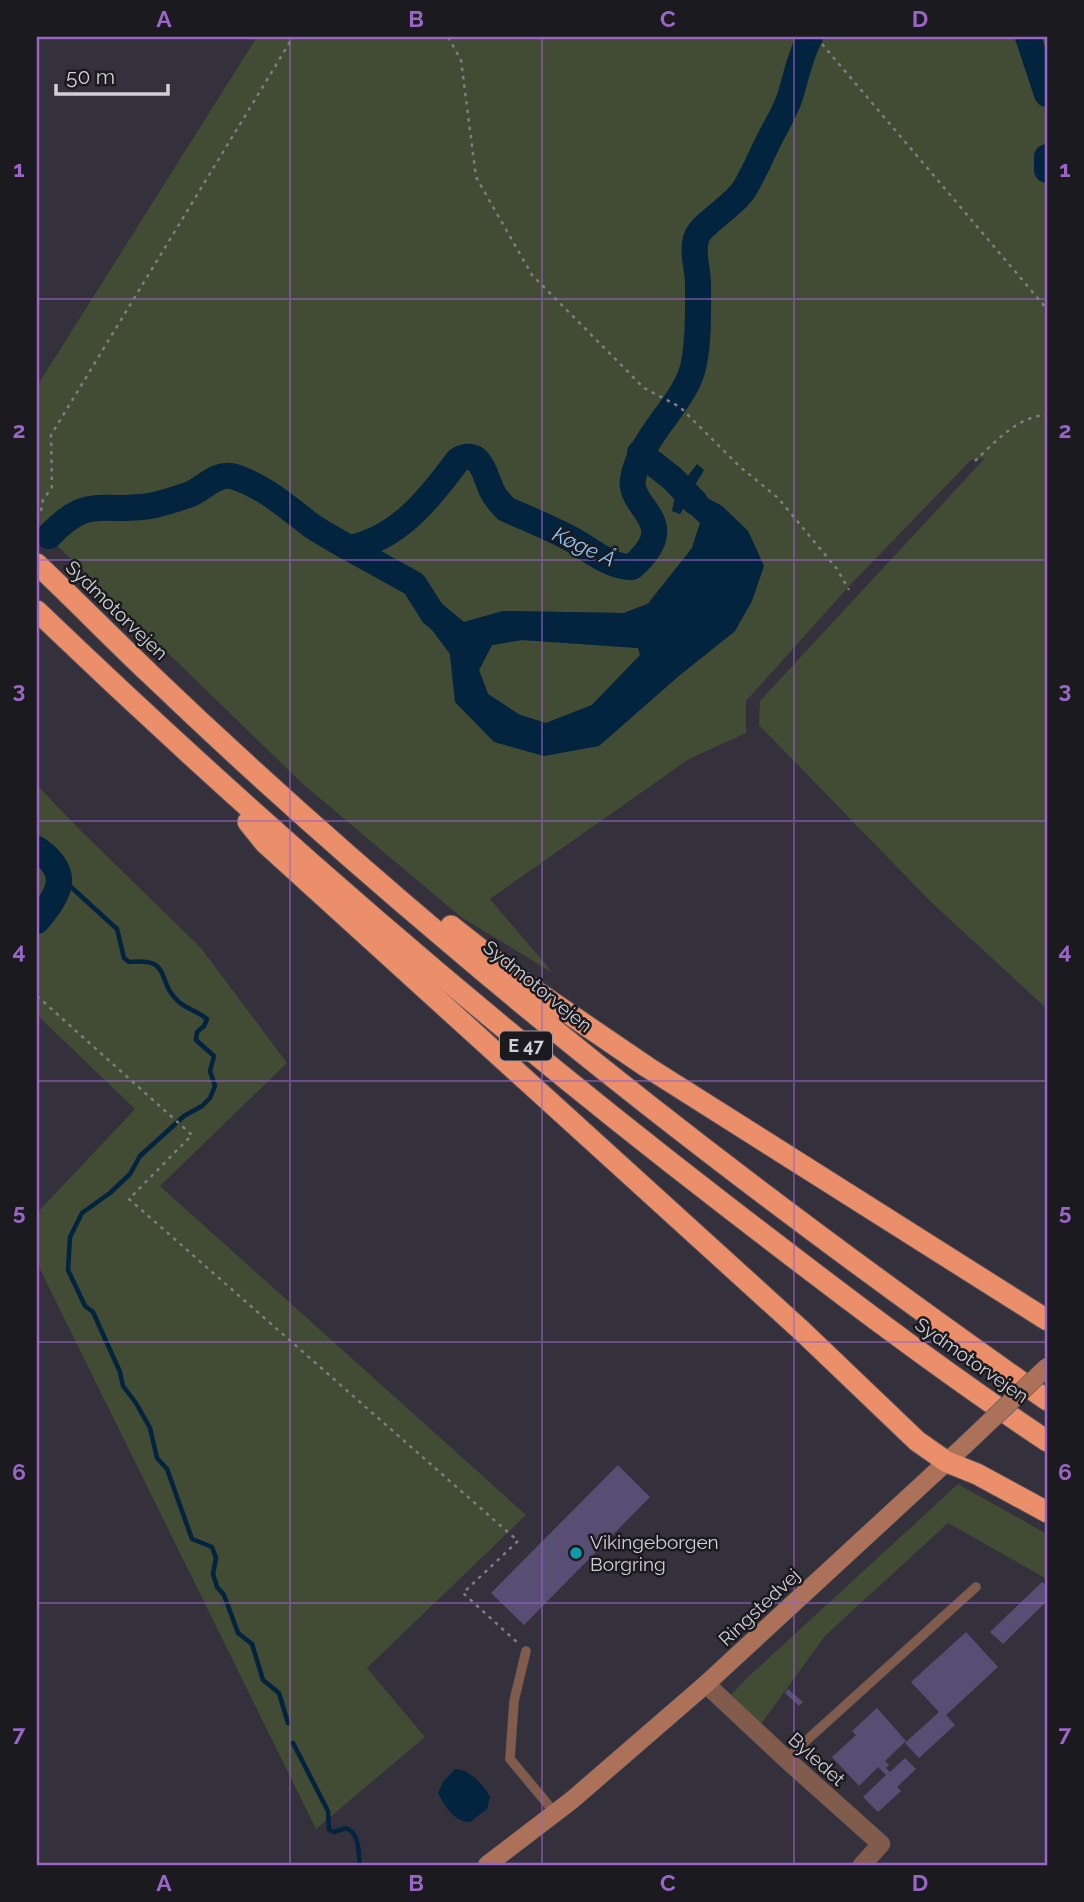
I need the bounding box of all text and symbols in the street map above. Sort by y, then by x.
text: A [156,5,172,32]
text: B [408,5,424,32]
text: C [660,5,676,32]
text: D [912,5,928,32]
scale bar [56,52,168,96]
text: 50 m [66,64,115,89]
text: 1 [13,155,25,182]
text: 1 [1059,155,1071,182]
text: 2 [13,416,25,443]
text: 2 [1059,416,1071,443]
water label: Køge Å [549,521,620,572]
street label: Sydmotorvejen [61,556,173,664]
text: 3 [13,676,25,703]
text: 3 [1059,676,1071,703]
street label: Sydmotorvejen [479,936,597,1036]
text: 4 [12,937,26,964]
text: 4 [1058,937,1072,964]
road number: E 47 [500,1031,552,1060]
text: 5 [13,1198,26,1225]
text: 5 [1059,1198,1072,1225]
street label: Sydmotorvejen [911,1313,1033,1407]
text: 6 [12,1458,26,1485]
text: 6 [1058,1458,1072,1485]
place label: Vikingeborgen Borgring [590,1531,719,1575]
marker: Vikingeborgen Borgring [568,1545,584,1561]
street label: Ringstedvej [714,1564,804,1650]
text: 7 [13,1719,26,1746]
text: 7 [1059,1719,1072,1746]
street label: Byledet [784,1728,850,1790]
text: A [156,1869,172,1896]
text: B [408,1869,424,1896]
text: C [660,1869,676,1896]
text: D [912,1869,928,1896]

